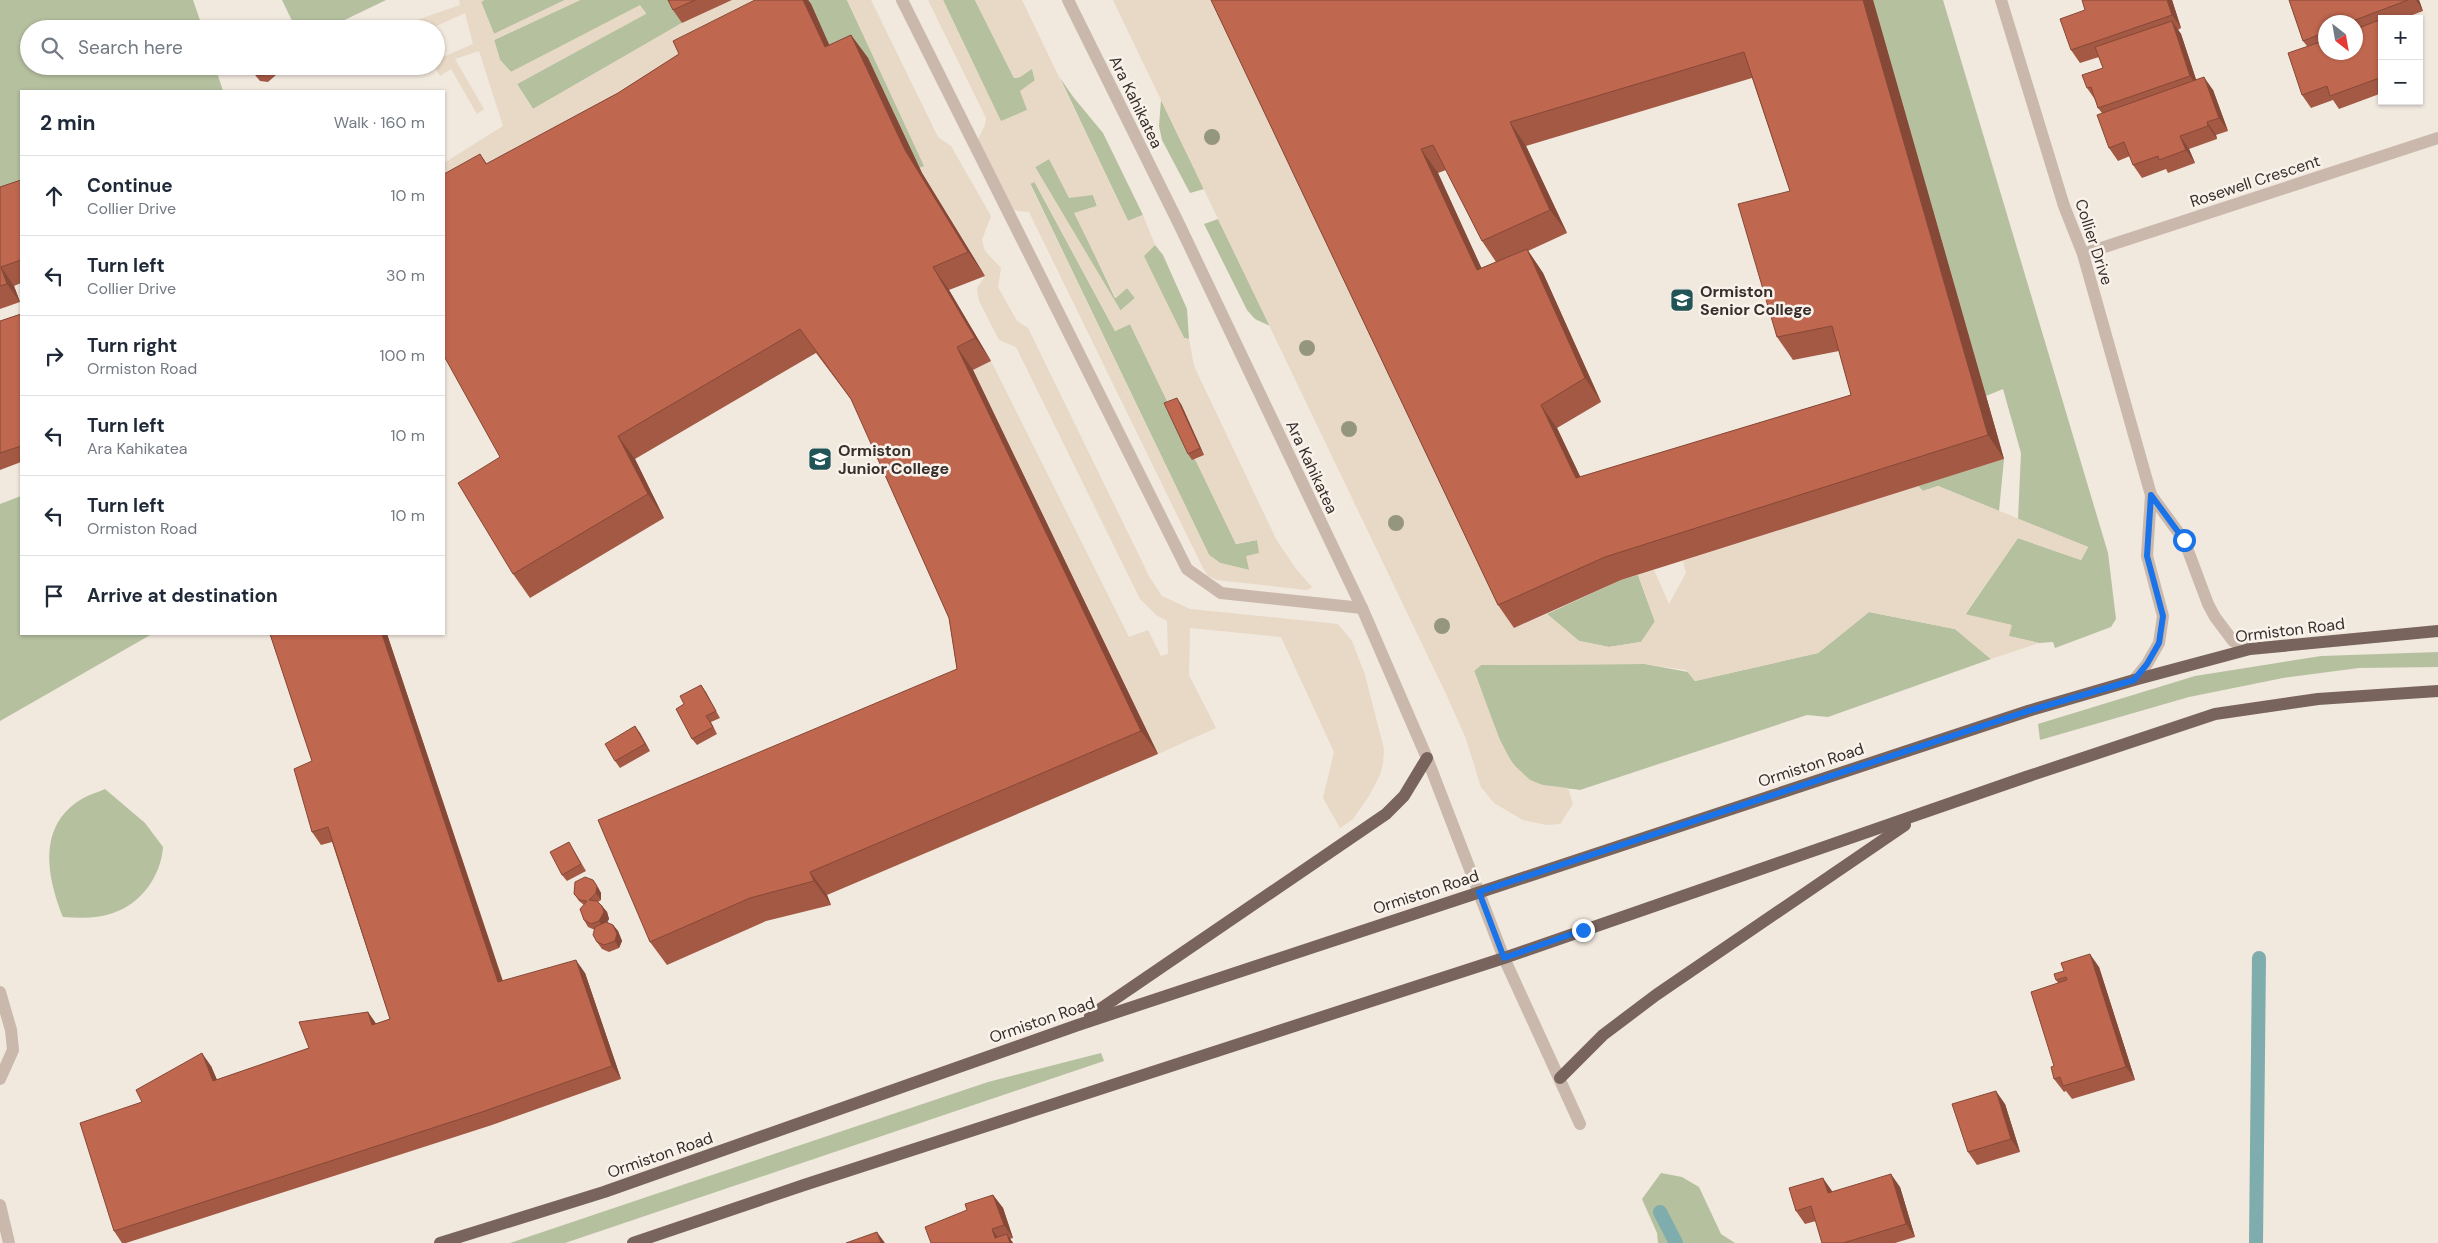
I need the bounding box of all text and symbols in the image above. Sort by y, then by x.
north arrow [2318,15,2363,60]
map controls [2378,15,2423,105]
button: + [2378,15,2423,60]
search box [20,20,445,75]
icon: search [38,34,66,62]
text: Search here [78,35,183,60]
street label: Ara Kahikatea [1105,52,1167,152]
button: − [2378,60,2423,105]
text: 2 min [40,109,96,137]
text: Walk · 160 m [334,112,425,133]
street label: Rosewell Crescent [2187,150,2323,212]
text: Continue [87,173,173,198]
icon: ahead [40,182,68,210]
text: 10 m [391,185,425,206]
street label: Collier Drive [2070,196,2118,288]
text: Collier Drive [87,198,176,219]
text: Turn left [87,253,165,278]
icon: left [40,262,68,290]
text: 30 m [386,265,425,286]
text: Collier Drive [87,278,176,299]
place label: Ormiston Senior College [1700,281,1812,320]
school or university icon: Ormiston Senior College [1669,287,1695,313]
text: Turn right [87,333,177,358]
icon: right [40,342,68,370]
text: 100 m [380,345,425,366]
text: Ormiston Road [87,358,197,379]
text: Turn left [87,413,165,438]
street label: Ara Kahikatea [1281,417,1343,517]
icon: left [40,422,68,450]
text: 10 m [391,425,425,446]
text: Ara Kahikatea [87,438,188,459]
place label: Ormiston Junior College [838,440,949,479]
school or university icon: Ormiston Junior College [807,446,833,472]
text: Turn left [87,493,165,518]
icon: left [40,502,68,530]
text: 10 m [391,505,425,526]
text: Ormiston Road [87,518,197,539]
route start [2173,529,2196,552]
icon: arrive [40,582,68,610]
text: Arrive at destination [87,583,278,608]
street label: Ormiston Road [2234,613,2346,647]
street label: Ormiston Road [1755,738,1867,792]
street label: Ormiston Road [1370,865,1482,919]
route end [1572,919,1595,942]
street label: Ormiston Road [986,992,1098,1048]
street label: Ormiston Road [604,1127,716,1183]

